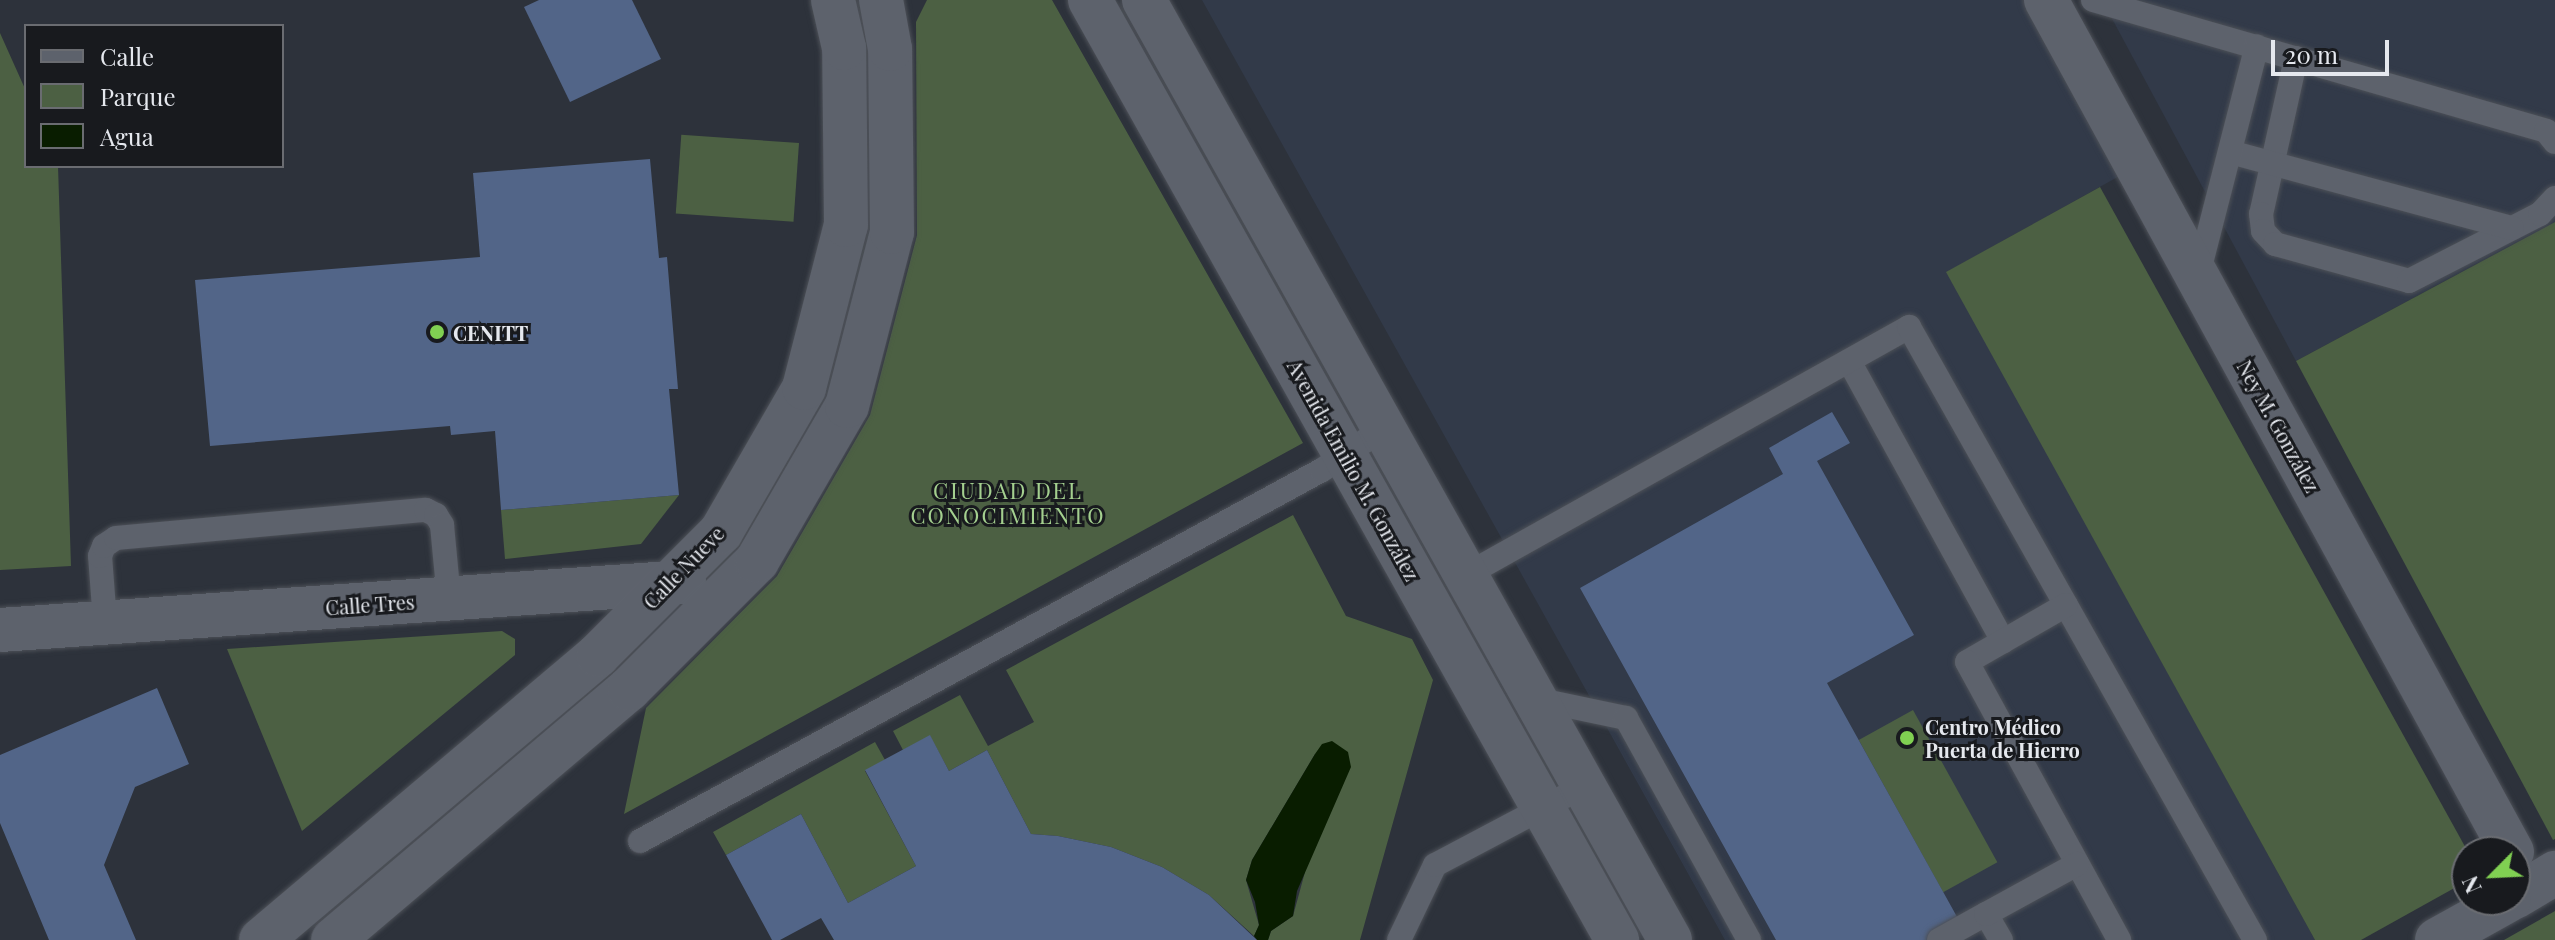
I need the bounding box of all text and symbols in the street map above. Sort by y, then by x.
legend [24,24,284,168]
scale bar [2275,24,2393,74]
text: 20 m [2285,38,2338,70]
text: Calle [100,40,154,72]
text: Parque [100,80,176,112]
text: Agua [100,120,154,152]
place label: CENITT [453,320,528,344]
marker: CENITT [428,323,446,341]
street label: Avenida Emilio M. González [1283,355,1425,585]
street label: Ney M. González [2233,356,2325,496]
district label: CIUDAD DEL CONOCIMIENTO [910,477,1106,528]
street label: Calle Nueve [638,521,728,613]
street label: Calle Tres [324,589,416,619]
place label: Centro Médico Puerta de Hierro [1925,714,2080,761]
marker: Centro Médico Puerta de Hierro [1896,727,1918,749]
north arrow [2451,836,2531,916]
text: N [2454,872,2488,898]

